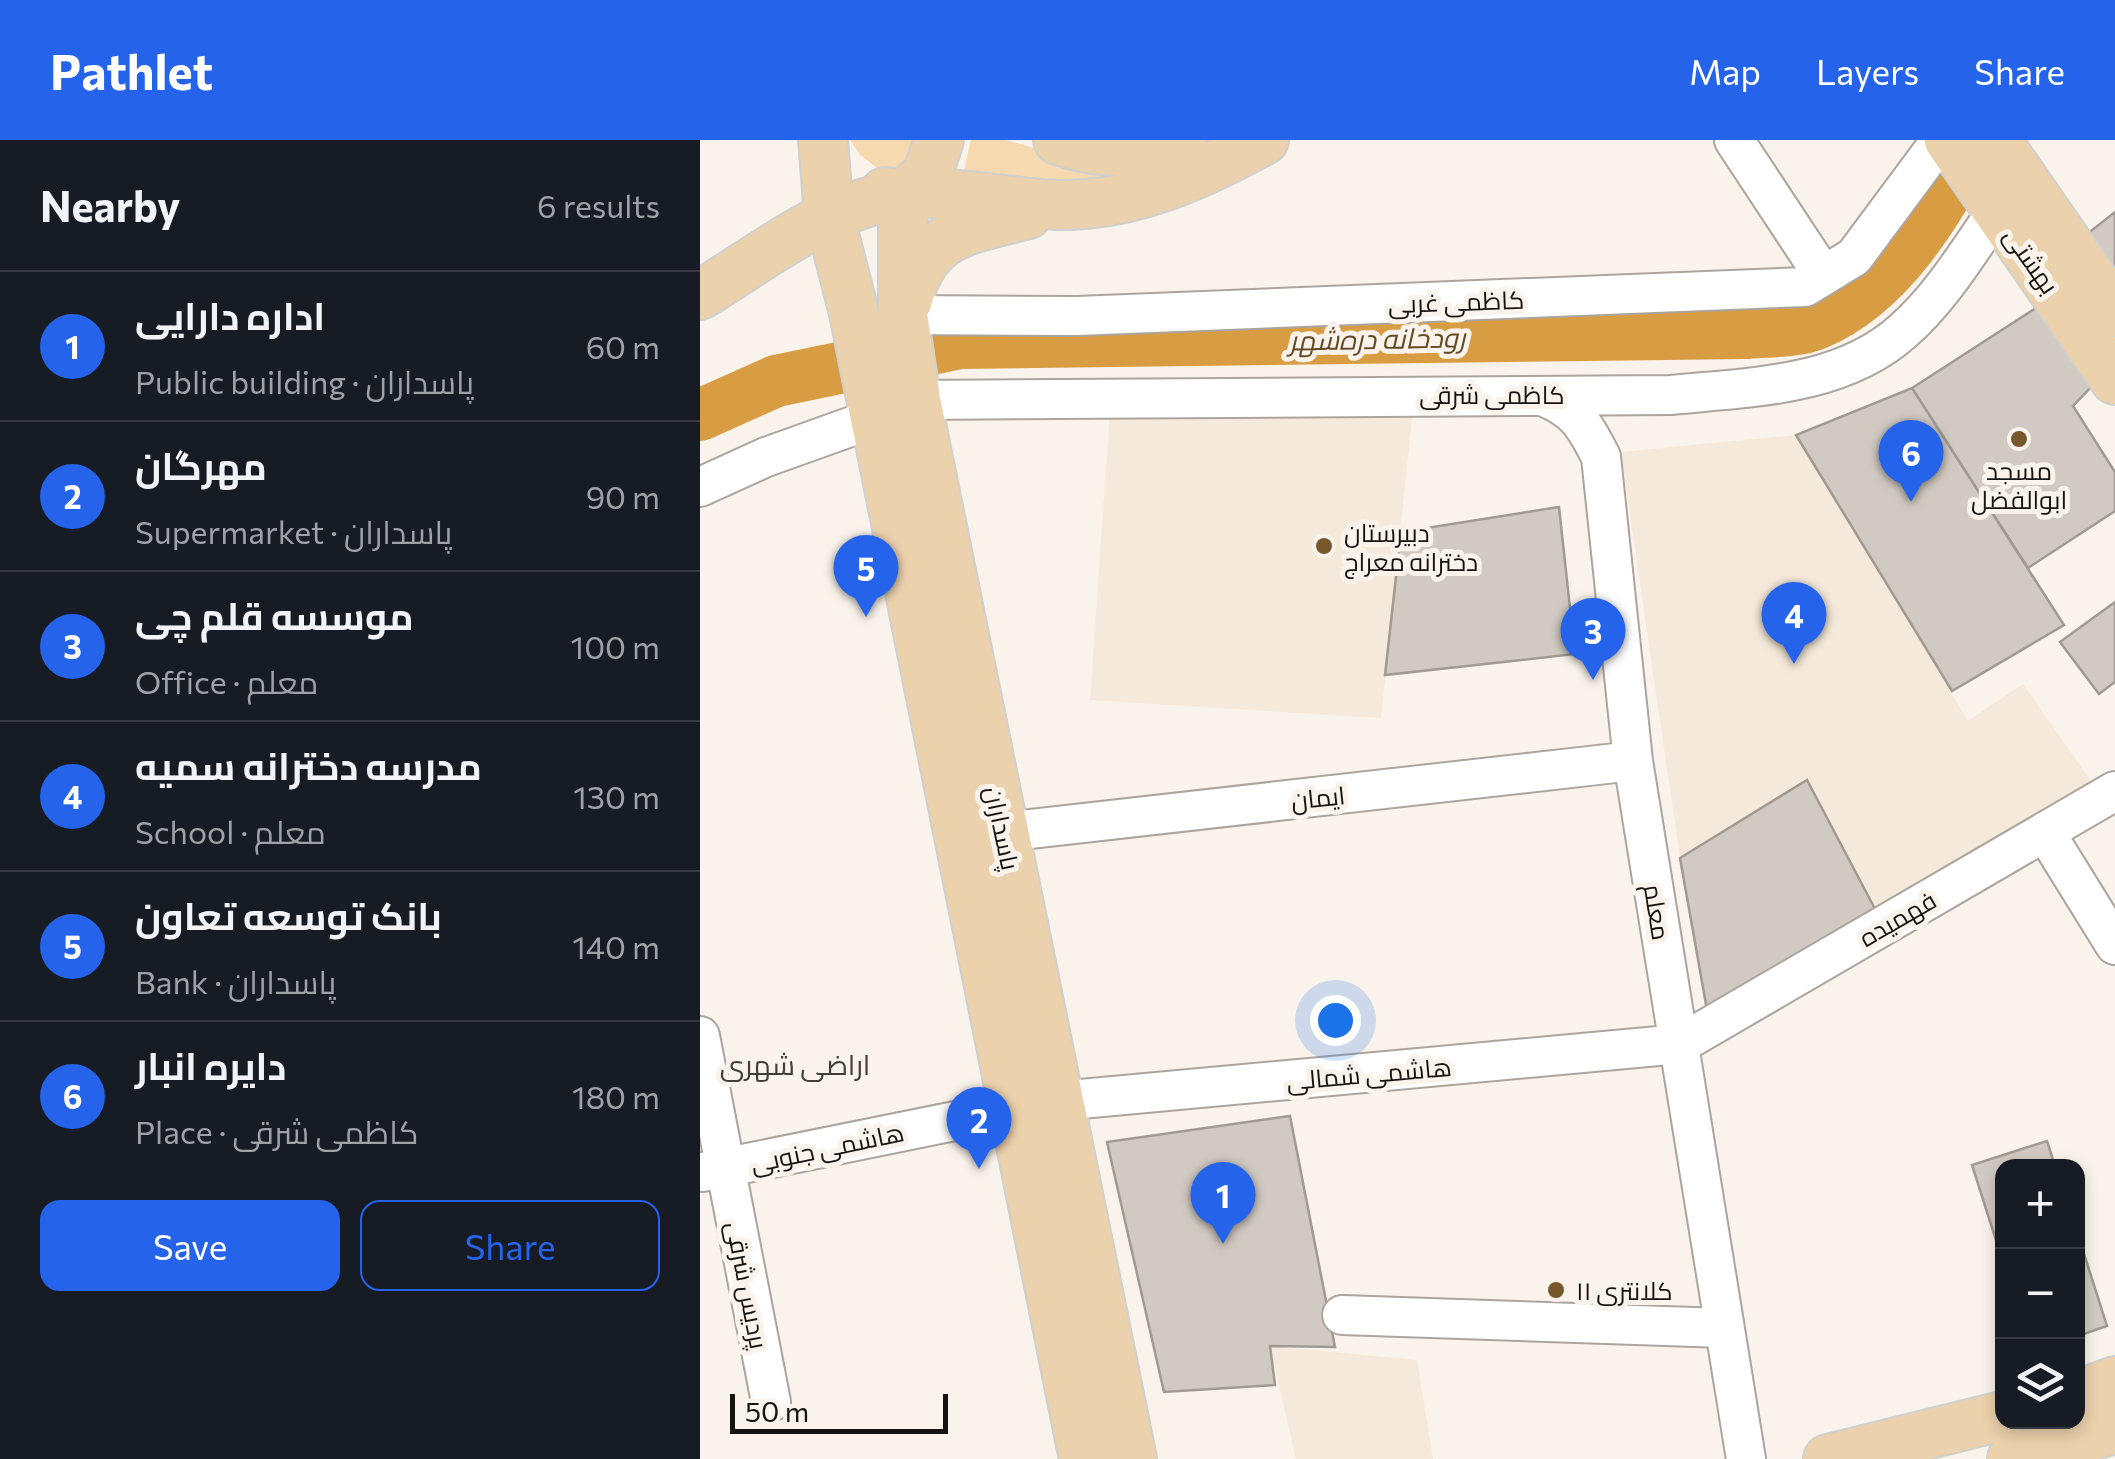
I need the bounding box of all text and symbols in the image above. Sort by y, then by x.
text: Pathlet [50,41,213,100]
text: Map [1689,49,1761,92]
text: Layers [1816,49,1919,92]
text: Share [1974,49,2065,92]
text: Nearby [40,179,180,231]
text: 6 results [537,185,660,225]
street label: بهشتی [1998,221,2066,300]
street label: کاظمی غربی [1387,284,1525,319]
text: اداره دارایی [135,291,325,338]
water label: رودخانه دره‌شهر [1286,319,1467,358]
text: 1 [65,326,80,366]
text: 60 m [586,326,660,366]
text: Public building · پاسداران [135,361,474,401]
street label: کاظمی شرقی [1419,379,1565,410]
pin: 6 [1878,420,1944,502]
marker: مسجد ابوالفضل [2008,428,2030,450]
text: مهرگان [135,441,267,488]
place label: مسجد ابوالفضل [1971,455,2067,515]
text: 2 [63,476,82,516]
text: 90 m [586,476,660,516]
text: Supermarket · پاسداران [135,511,452,551]
place label: دبیرستان دخترانه معراج [1344,517,1478,579]
pin: 5 [834,534,898,617]
marker: دبیرستان دخترانه معراج [1313,535,1335,557]
pin: 4 [1762,582,1826,664]
text: موسسه قلم چی [135,591,414,638]
pin: 3 [1560,598,1626,680]
text: 3 [63,626,82,666]
text: 100 m [571,626,660,666]
text: Office · معلم [135,661,318,701]
text: مدرسه دخترانه سمیه [135,741,482,788]
text: 4 [63,776,82,816]
text: 130 m [573,776,660,816]
street label: ایمان [1289,779,1347,816]
street label: پاسداران [977,783,1027,874]
text: School · معلم [135,811,326,851]
street label: معلم [1635,882,1677,943]
street label: فهمیده [1853,884,1941,953]
text: بانک توسعه تعاون [135,891,442,938]
text: 5 [63,926,82,966]
text: 140 m [572,926,660,966]
text: Bank · پاسداران [135,961,336,1001]
your location [1310,995,1361,1046]
text: دایره انبار [135,1041,286,1088]
district label: اراضی شهری [720,1047,870,1082]
street label: هاشمی شمالی [1285,1051,1453,1096]
text: 6 [63,1076,82,1116]
text: 180 m [572,1076,660,1116]
pin: 2 [946,1086,1012,1169]
text: Place · کاظمی شرقی [135,1111,419,1151]
street label: هاشمی جنوبی [748,1116,907,1179]
map controls [1995,1159,2085,1429]
button: + [1995,1159,2085,1249]
pin: 1 [1190,1162,1256,1244]
button: Save [40,1200,340,1291]
button: Share [360,1200,660,1291]
street label: پردیس شرقی [718,1219,775,1352]
button: − [1995,1249,2085,1339]
place label: کلانتری ۱۱ [1576,1275,1673,1306]
marker: کلانتری ۱۱ [1545,1279,1567,1301]
button: layers [1995,1339,2085,1429]
scale bar [730,1389,948,1434]
text: 50 m [745,1394,809,1428]

